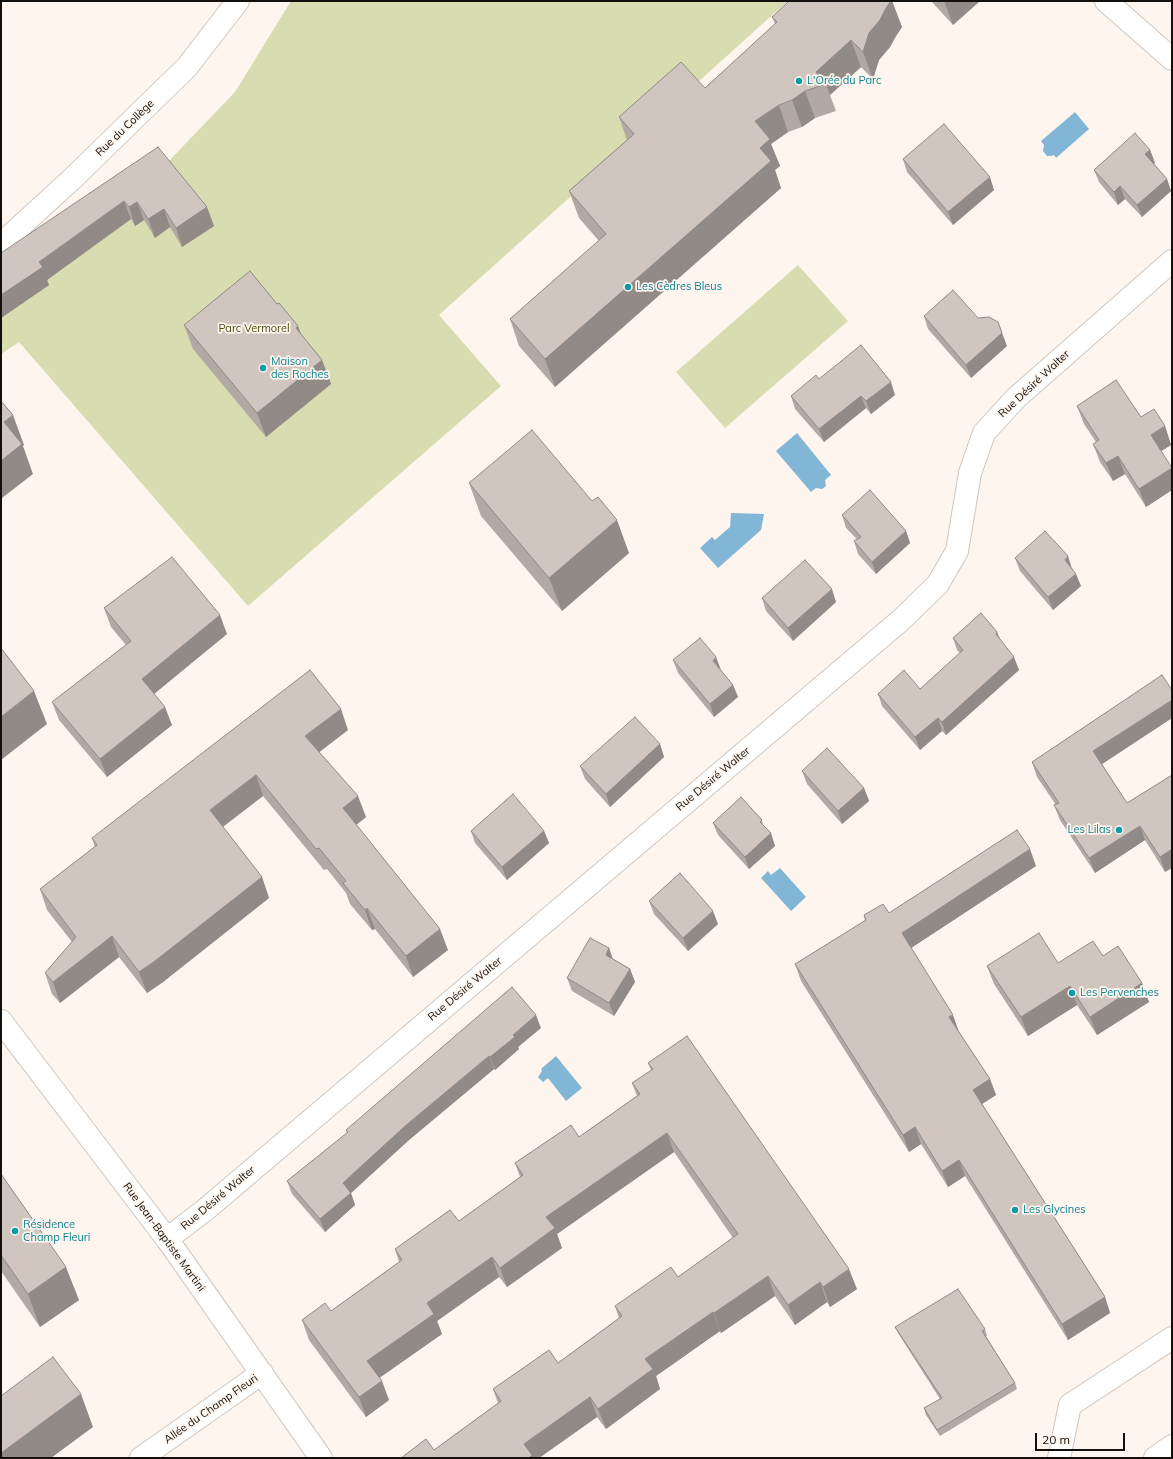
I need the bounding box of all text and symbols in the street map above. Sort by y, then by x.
place label: L'Orée du Parc [807,74,881,88]
marker: L'Orée du Parc [794,76,804,86]
street label: Rue du Collège [93,97,157,159]
place label: Les Cèdres Bleus [636,280,722,294]
marker: Les Cèdres Bleus [623,282,633,292]
park label: Parc Vermorel [218,322,290,336]
street label: Rue Désiré Walter [996,348,1072,420]
place label: Maison des Roches [271,355,329,381]
marker: Maison des Roches [258,363,268,373]
street label: Rue Désiré Walter [673,744,753,814]
place label: Les Lilas [1067,823,1111,837]
marker: Les Lilas [1114,825,1124,835]
street label: Rue Désiré Walter [425,954,505,1024]
place label: Les Pervenches [1080,986,1159,1000]
marker: Les Pervenches [1067,988,1077,998]
street label: Rue Désiré Walter [178,1163,258,1233]
street label: Rue Jean-Baptiste Martini [120,1180,208,1294]
place label: Les Glycines [1023,1203,1086,1217]
marker: Les Glycines [1010,1205,1020,1215]
place label: Résidence Champ Fleuri [23,1218,90,1244]
marker: Résidence Champ Fleuri [10,1226,20,1236]
street label: Allée du Champ Fleuri [162,1372,260,1446]
scale bar [1037,1425,1127,1451]
text: 20 m [1042,1432,1070,1447]

